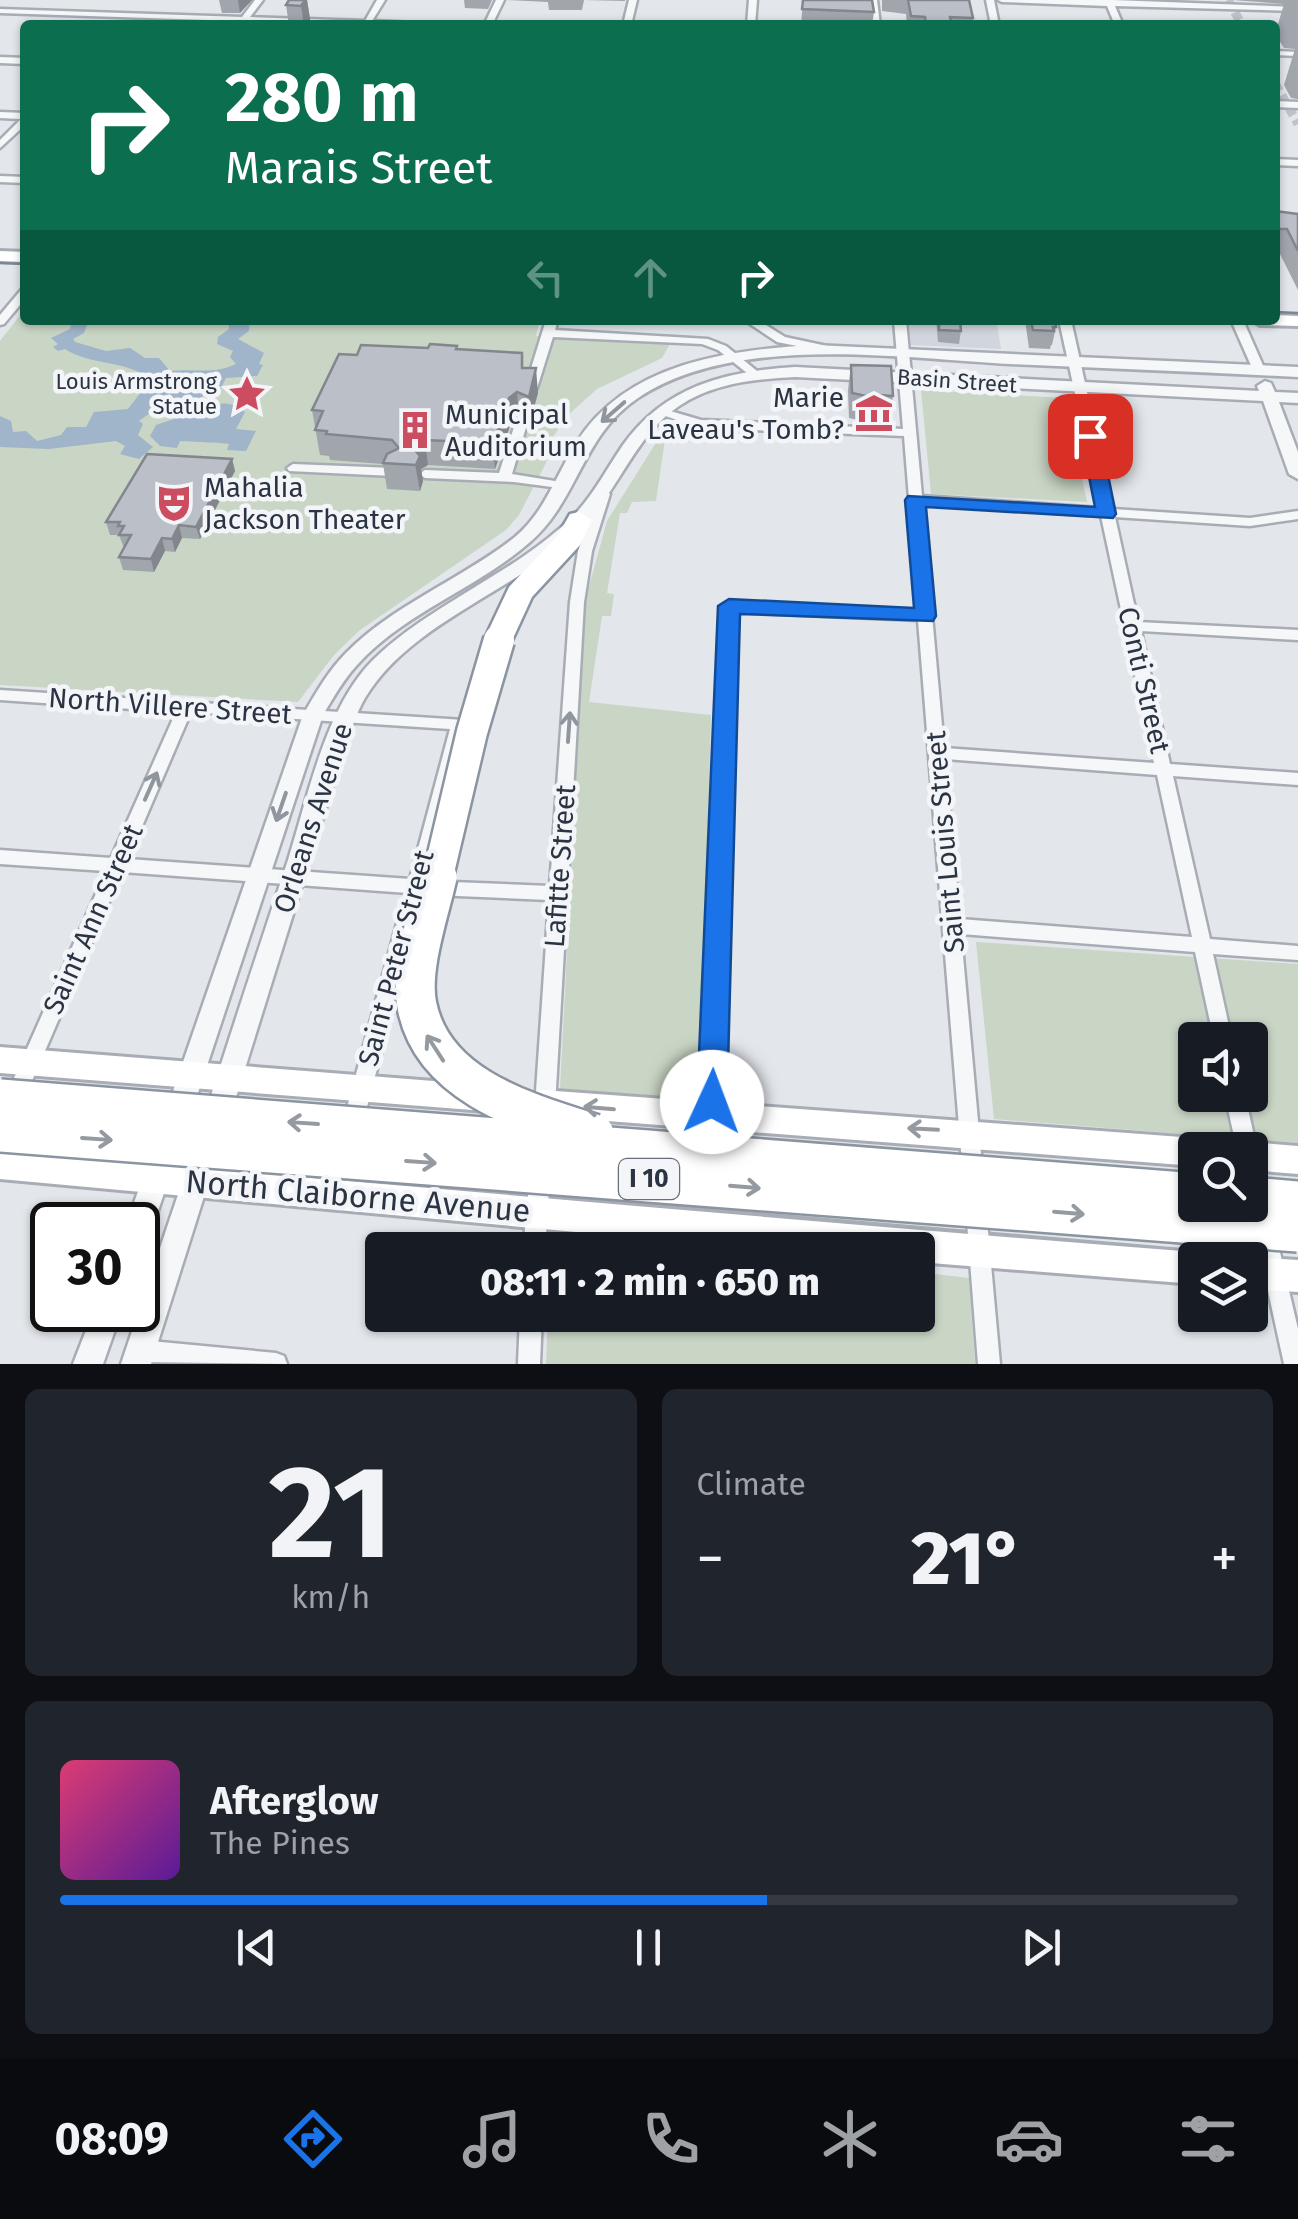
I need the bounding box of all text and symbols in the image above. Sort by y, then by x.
text: 280 m [225,56,419,140]
icon: right [60,60,190,190]
text: Marais Street [225,141,492,195]
icon: left [518,250,573,305]
icon: ahead [623,250,678,305]
icon: right [728,250,783,305]
street label: Basin Street [896,363,1018,399]
place label: Louis Armstrong Statue [55,368,218,420]
place icon: Louis Armstrong Statue [226,373,268,415]
place label: Marie Laveau's Tomb? [647,381,844,446]
museum icon: Marie Laveau's Tomb? [853,392,895,434]
pin [1048,394,1133,479]
place label: Municipal Auditorium [445,398,587,463]
one-way arrow [601,400,626,423]
building icon: Municipal Auditorium [394,409,436,451]
icon: arrive [1063,409,1118,464]
place label: Mahalia Jackson Theater [204,471,406,536]
theatre icon: Mahalia Jackson Theater [153,482,195,524]
street label: Conti Street [1111,604,1177,757]
street label: North Villere Street [47,681,294,731]
one-way arrow [560,711,579,743]
street label: Orleans Avenue [267,719,359,917]
street label: Saint Louis Street [919,729,971,954]
one-way arrow [143,771,161,802]
street label: Lafitte Street [538,782,582,949]
one-way arrow [271,791,289,823]
street label: Saint Ann Street [36,818,150,1019]
street label: Saint Peter Street [351,846,441,1070]
map controls [1178,1022,1268,1332]
button: sound [1178,1022,1268,1112]
one-way arrow [425,1034,446,1063]
position arrow [660,1050,764,1154]
one-way arrow [584,1098,616,1117]
one-way arrow [287,1113,320,1132]
one-way arrow [908,1119,940,1138]
one-way arrow [81,1130,113,1149]
button: search [1178,1132,1268,1222]
one-way arrow [405,1153,437,1172]
road number: I 10 [619,1159,679,1199]
street label: North Claiborne Avenue [184,1162,532,1230]
one-way arrow [729,1178,761,1197]
speed limit sign: 30 [30,1202,160,1332]
one-way arrow [1053,1204,1085,1223]
button: layers [1178,1242,1268,1332]
text: 08:11 · 2 min · 650 m [480,1259,820,1305]
text: 21 [268,1435,393,1591]
text: Climate [697,1465,806,1503]
text: 21° [911,1514,1023,1604]
text: − [697,1526,724,1592]
text: + [1211,1526,1238,1592]
text: km/h [291,1578,370,1616]
text: Afterglow [210,1778,378,1824]
text: The Pines [210,1824,350,1862]
icon: previous [229,1920,284,1975]
icon: pause [621,1920,676,1975]
icon: next [1014,1920,1069,1975]
icon: directions [278,2104,348,2174]
icon: music [457,2104,527,2174]
icon: phone [636,2104,706,2174]
icon: climate [815,2104,885,2174]
icon: car [994,2104,1064,2174]
icon: filters [1173,2104,1243,2174]
text: 08:09 [55,2112,169,2166]

